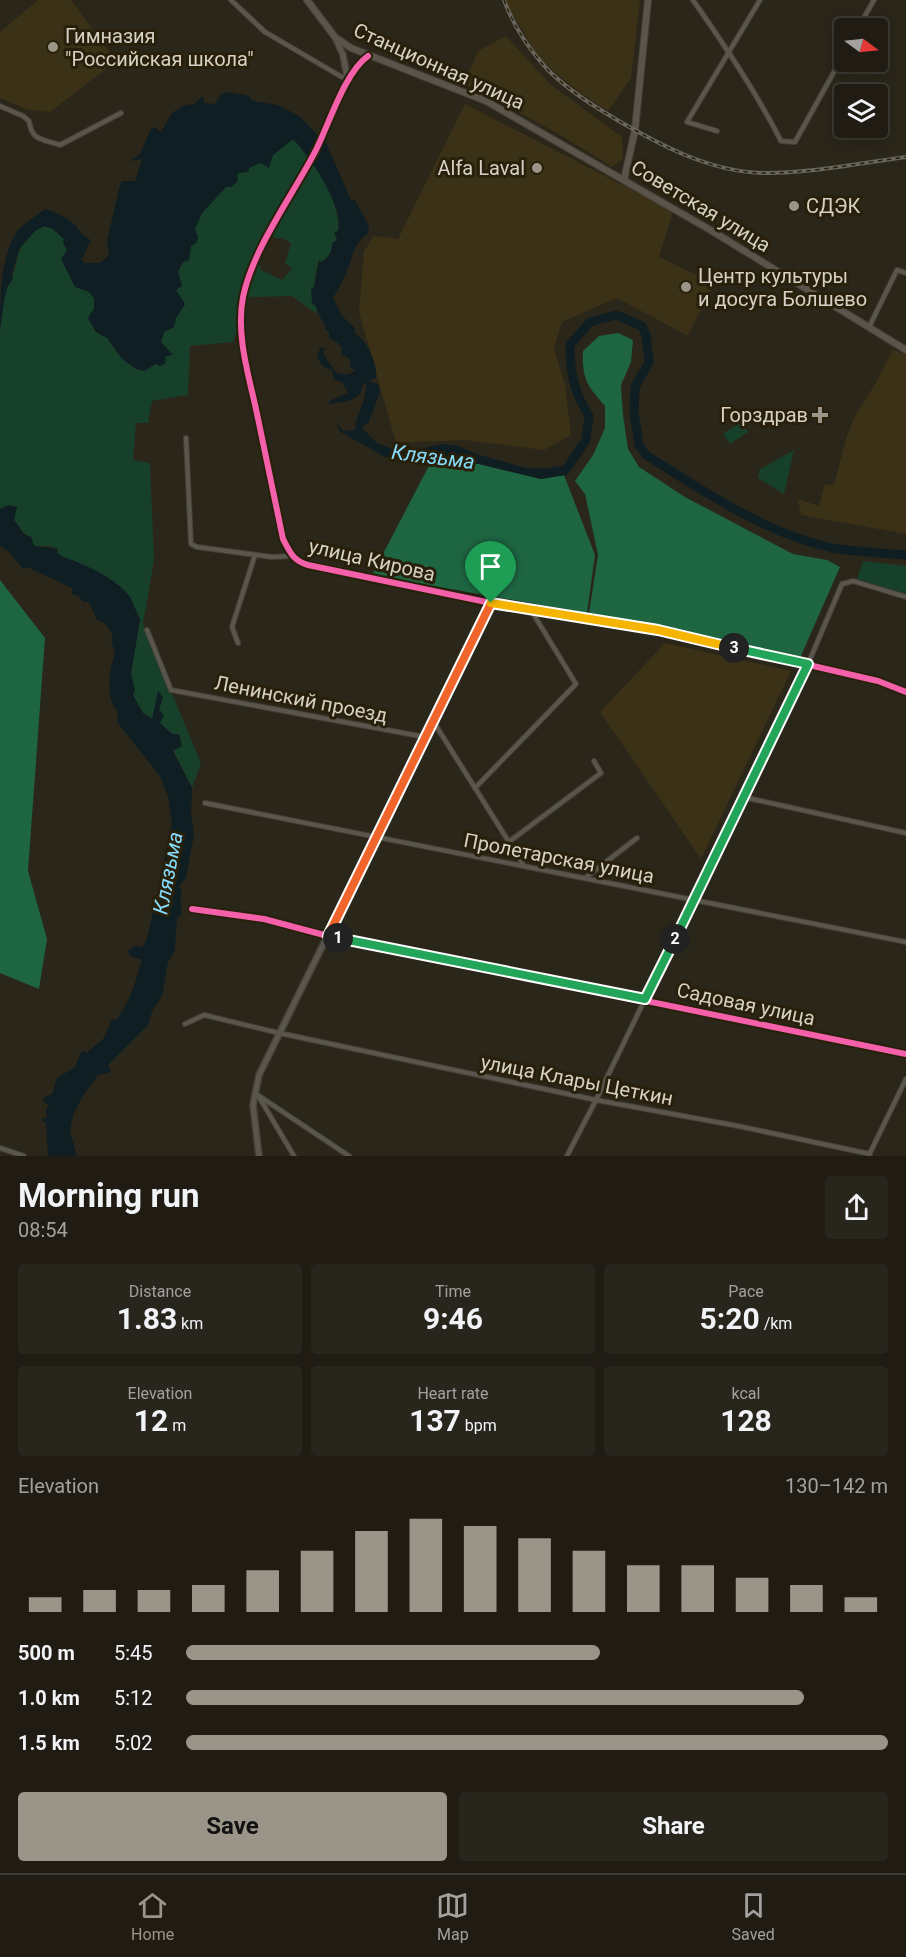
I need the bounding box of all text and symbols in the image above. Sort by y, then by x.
street label: Станционная улица [350,18,528,114]
north arrow [834,18,888,72]
map controls [834,18,888,138]
place label: Гимназия "Российская школа" [65,24,254,71]
marker: Гимназия "Российская школа" [46,40,60,54]
button: layers [834,84,888,138]
street label: Советская улица [627,155,775,257]
place label: Alfa Laval [438,156,525,180]
marker: Alfa Laval [530,161,544,175]
place label: СДЭК [806,194,861,218]
marker: СДЭК [787,199,801,213]
place label: Центр культуры и досуга Болшево [698,264,867,311]
marker: Центр культуры и досуга Болшево [679,280,693,294]
place label: Горздрав [720,403,808,427]
marker: Горздрав [813,408,827,422]
water label: Клязьма [390,440,476,474]
street label: улица Кирова [306,534,438,586]
pin [465,541,516,603]
icon: arrive [474,550,507,583]
pin: 3 [719,633,749,663]
text: 3 [729,638,739,657]
street label: Ленинский проезд [212,670,390,728]
street label: Пролетарская улица [462,828,656,888]
water label: Клязьма [148,830,188,916]
pin: 1 [323,923,353,953]
pin: 2 [660,924,690,954]
text: 1 [333,928,343,947]
text: 2 [670,929,680,948]
street label: Садовая улица [675,978,817,1030]
street label: улица Клары Цеткин [479,1050,675,1110]
text: Morning run [18,1176,199,1215]
button: share [825,1176,888,1239]
text: 08:54 [18,1218,68,1242]
text: Distance [129,1282,191,1301]
text: Time [435,1282,471,1301]
text: Pace [728,1282,764,1301]
text: 1.83 [117,1301,177,1336]
text: 9:46 [423,1301,483,1336]
text: 5:20 [700,1301,760,1336]
text: km [177,1314,203,1333]
text: /km [760,1314,792,1333]
text: Elevation [128,1384,192,1403]
text: Heart rate [417,1384,489,1403]
text: kcal [732,1384,760,1403]
text: 12 [134,1403,168,1438]
text: 137 [409,1403,461,1438]
text: 128 [720,1403,772,1438]
text: m [168,1416,186,1435]
text: bpm [461,1416,497,1435]
text: Elevation [18,1474,99,1498]
text: 130–142 m [785,1474,888,1498]
text: 500 m [18,1641,75,1665]
text: 5:45 [114,1641,153,1665]
text: 1.0 km [18,1686,80,1710]
text: 5:12 [114,1686,153,1710]
text: 1.5 km [18,1731,80,1755]
text: 5:02 [114,1731,153,1755]
button: Save [18,1792,447,1861]
button: Share [459,1792,888,1861]
tab: Home [131,1889,174,1944]
tab: Map [436,1889,469,1944]
tab: Saved [732,1889,775,1944]

